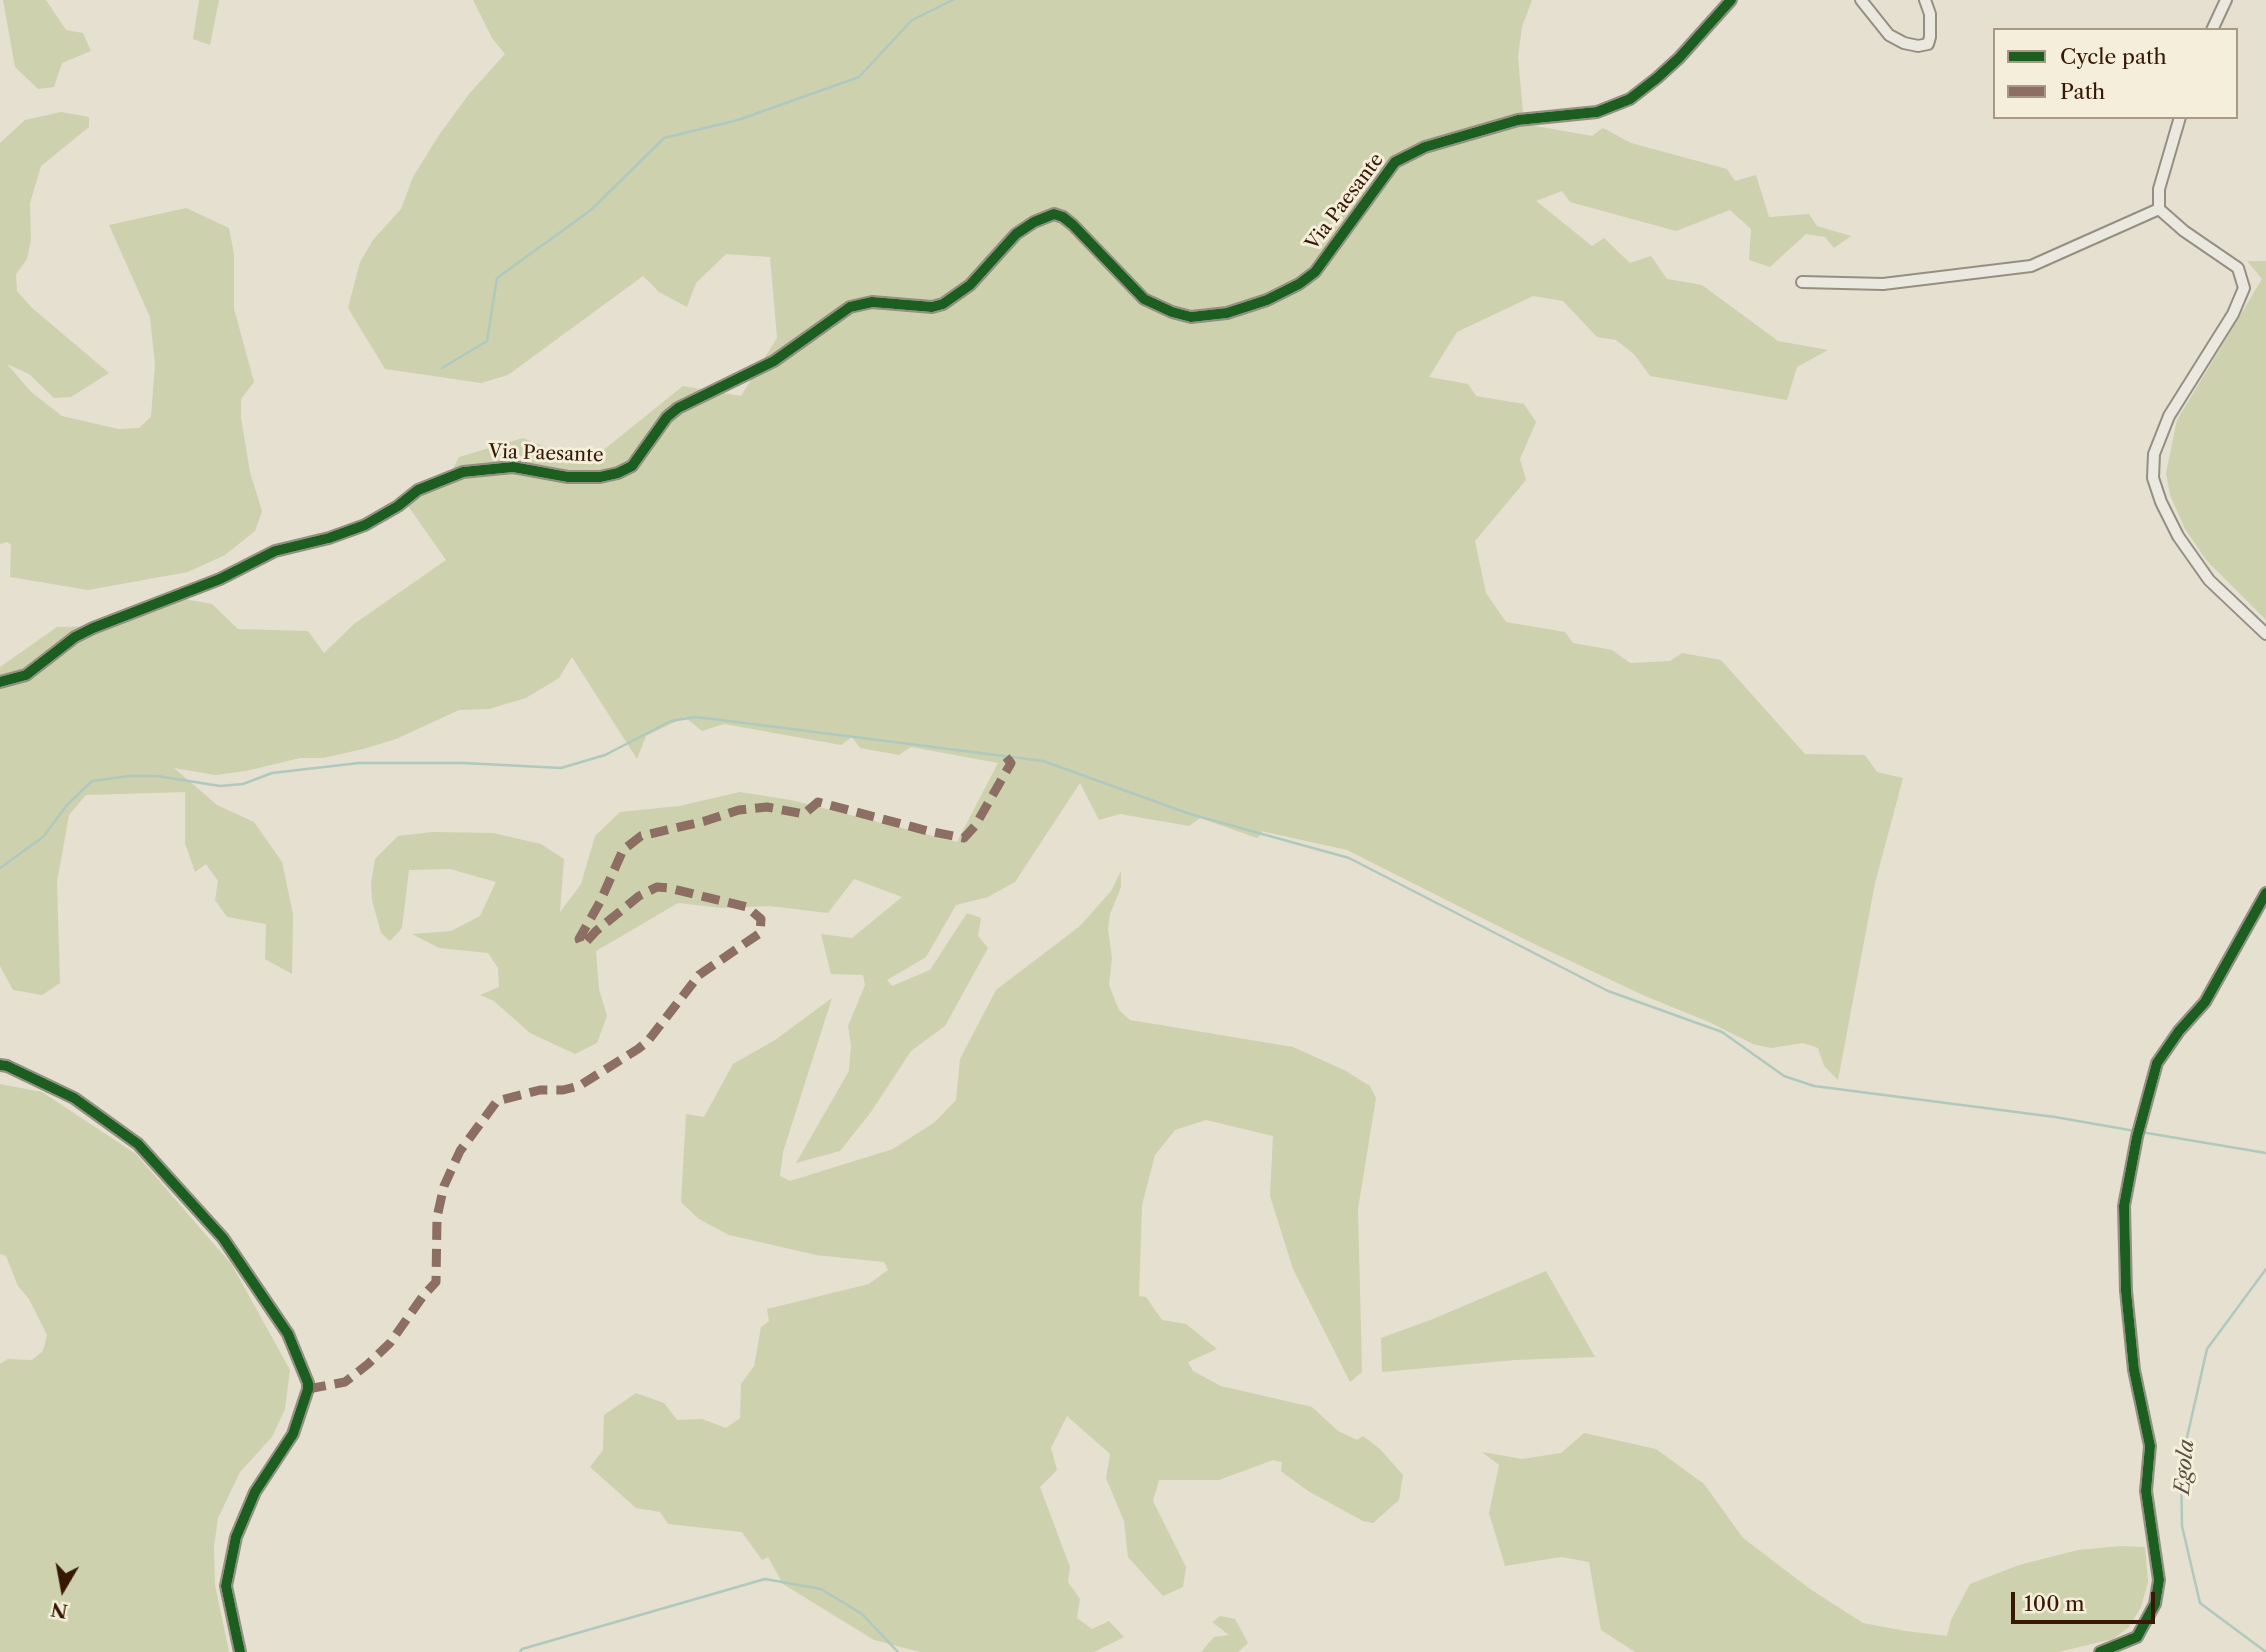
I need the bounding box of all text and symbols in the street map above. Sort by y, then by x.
legend [1993,28,2238,119]
text: Cycle path [2060,44,2167,69]
text: Path [2060,79,2105,104]
street label: Via Paesante [1301,149,1389,255]
street label: Via Paesante [488,441,604,467]
water label: Egola [2170,1438,2200,1496]
north arrow [28,1554,98,1624]
scale bar [2014,1578,2158,1622]
text: 100 m [2024,1591,2085,1616]
text: N [49,1597,69,1623]

